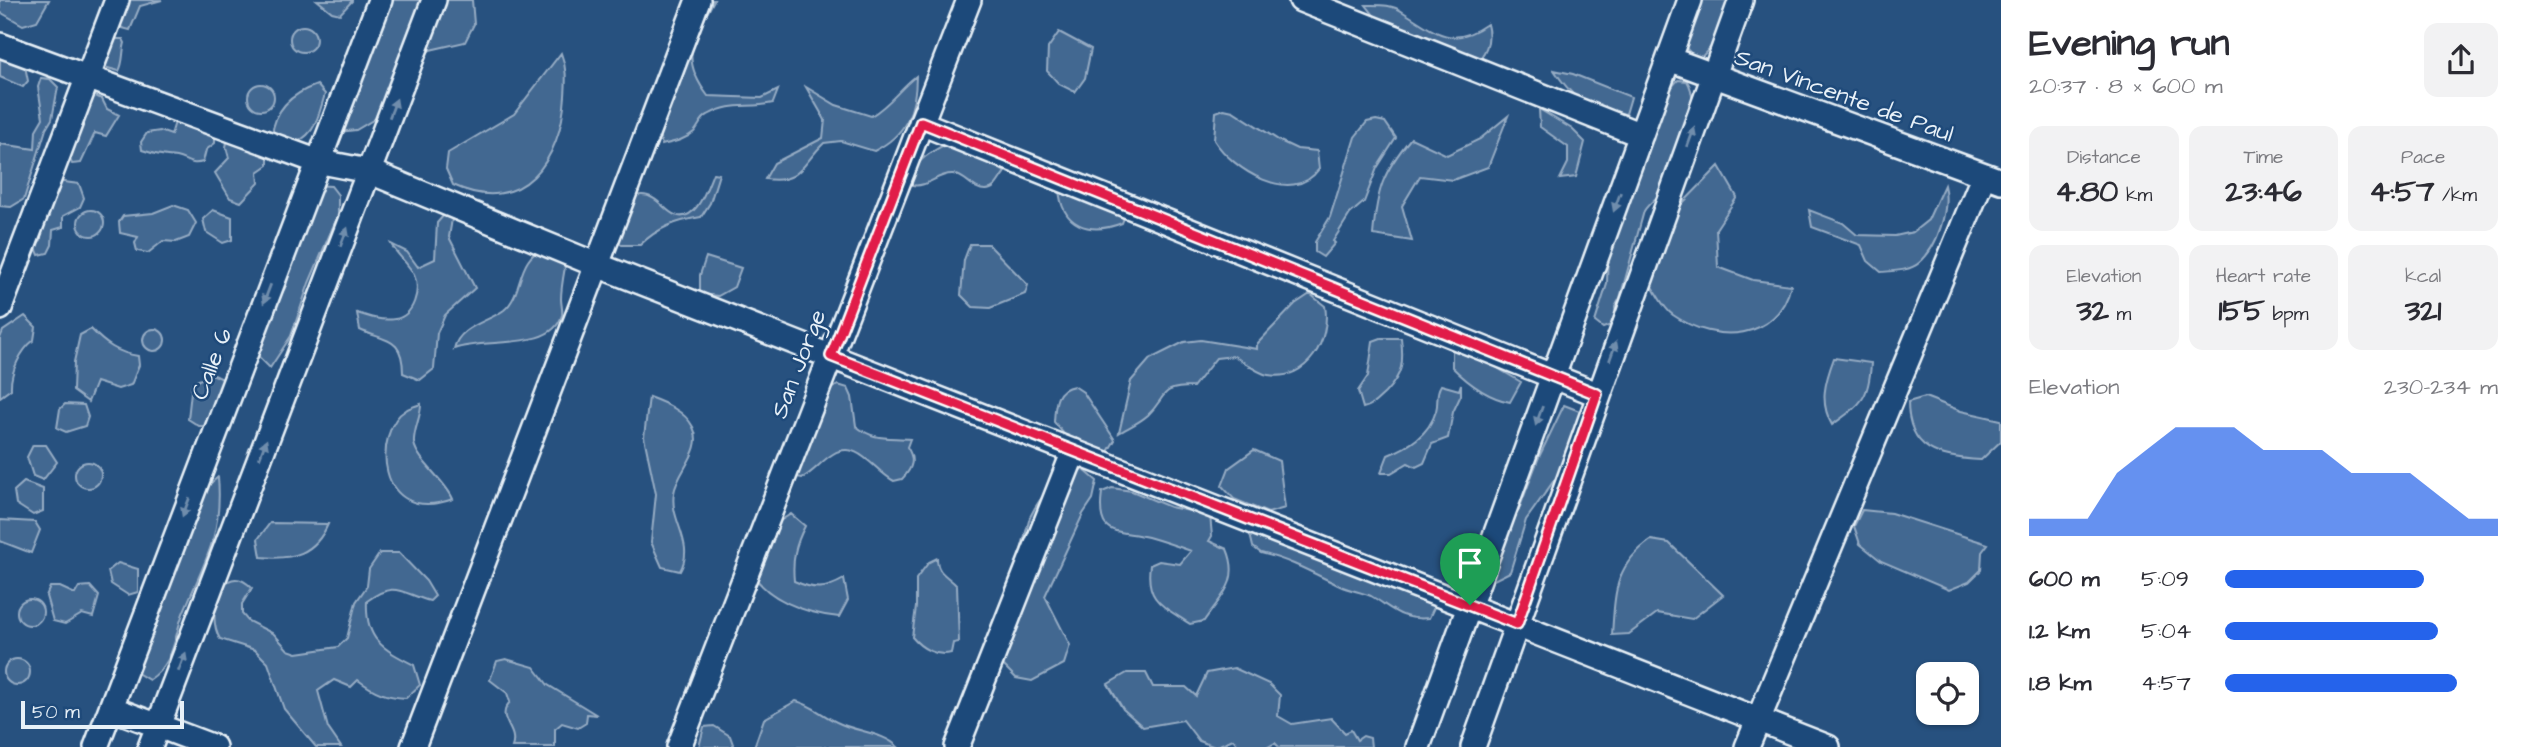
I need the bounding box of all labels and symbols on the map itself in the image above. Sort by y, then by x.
street label: San Vincente de Paul [1730,41,1958,151]
one-way arrow [387,97,398,118]
one-way arrow [1686,127,1697,148]
one-way arrow [1611,192,1622,213]
one-way arrow [338,226,349,247]
one-way arrow [261,283,272,304]
street label: San Jorge [763,305,836,424]
street label: Calle 6 [183,323,241,405]
one-way arrow [1608,341,1619,362]
one-way arrow [1533,406,1544,427]
one-way arrow [258,439,269,460]
one-way arrow [181,496,192,517]
pin [1440,533,1500,605]
one-way arrow [177,652,188,673]
scale bar [21,698,184,730]

